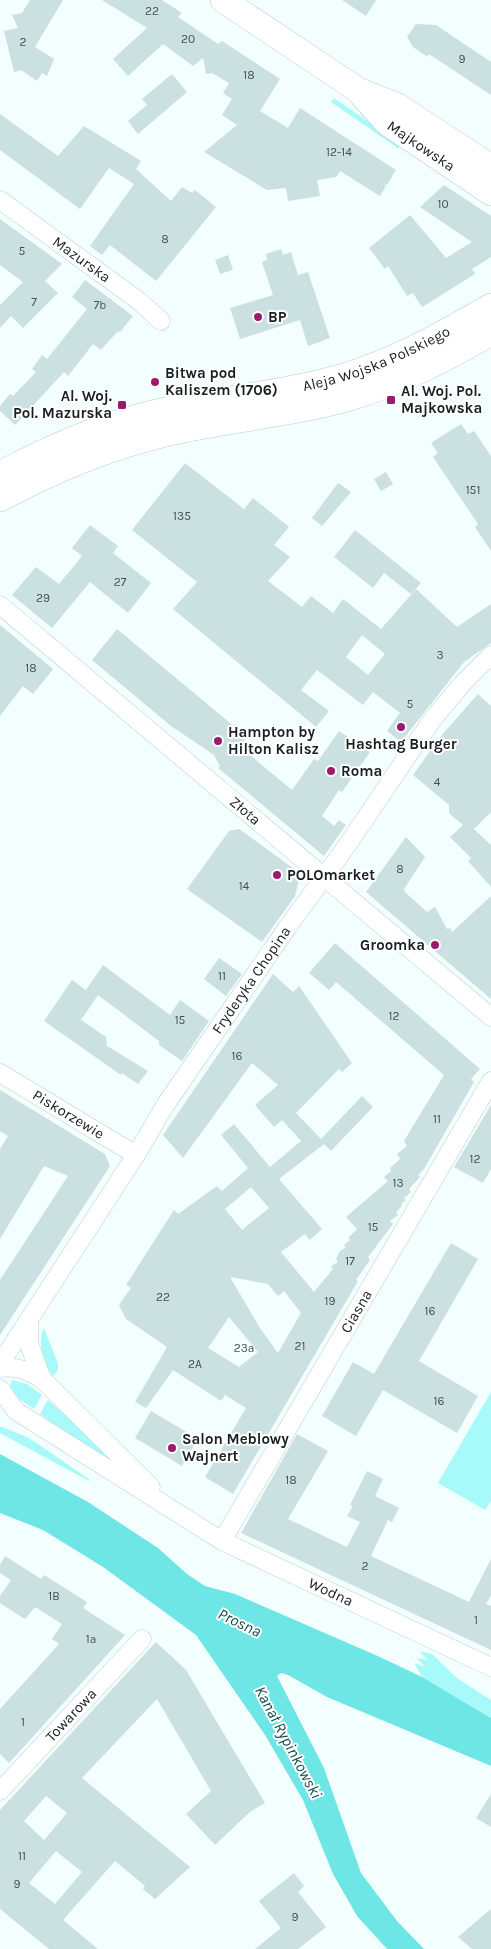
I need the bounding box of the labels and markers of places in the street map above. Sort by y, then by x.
place label: BP [268,308,287,326]
marker: BP [252,311,264,323]
place label: Bitwa pod Kaliszem (1706) [165,364,278,399]
marker: Bitwa pod Kaliszem (1706) [149,376,161,388]
place label: Al. Woj. Pol. Majkowska [401,382,482,417]
place label: Al. Woj. Pol. Mazurska [13,387,112,422]
marker: Al. Woj. Pol. Majkowska [385,394,397,406]
marker: Al. Woj. Pol. Mazurska [116,399,128,411]
marker: Hashtag Burger [395,721,407,733]
place label: Hampton by Hilton Kalisz [228,723,319,758]
marker: Hampton by Hilton Kalisz [212,735,224,747]
place label: Hashtag Burger [345,735,457,753]
place label: Roma [341,762,382,780]
marker: Roma [325,765,337,777]
place label: POLOmarket [287,866,375,884]
marker: POLOmarket [271,869,283,881]
place label: Groomka [360,936,425,954]
marker: Groomka [429,939,441,951]
place label: Salon Meblowy Wajnert [182,1430,289,1465]
marker: Salon Meblowy Wajnert [166,1442,178,1454]

